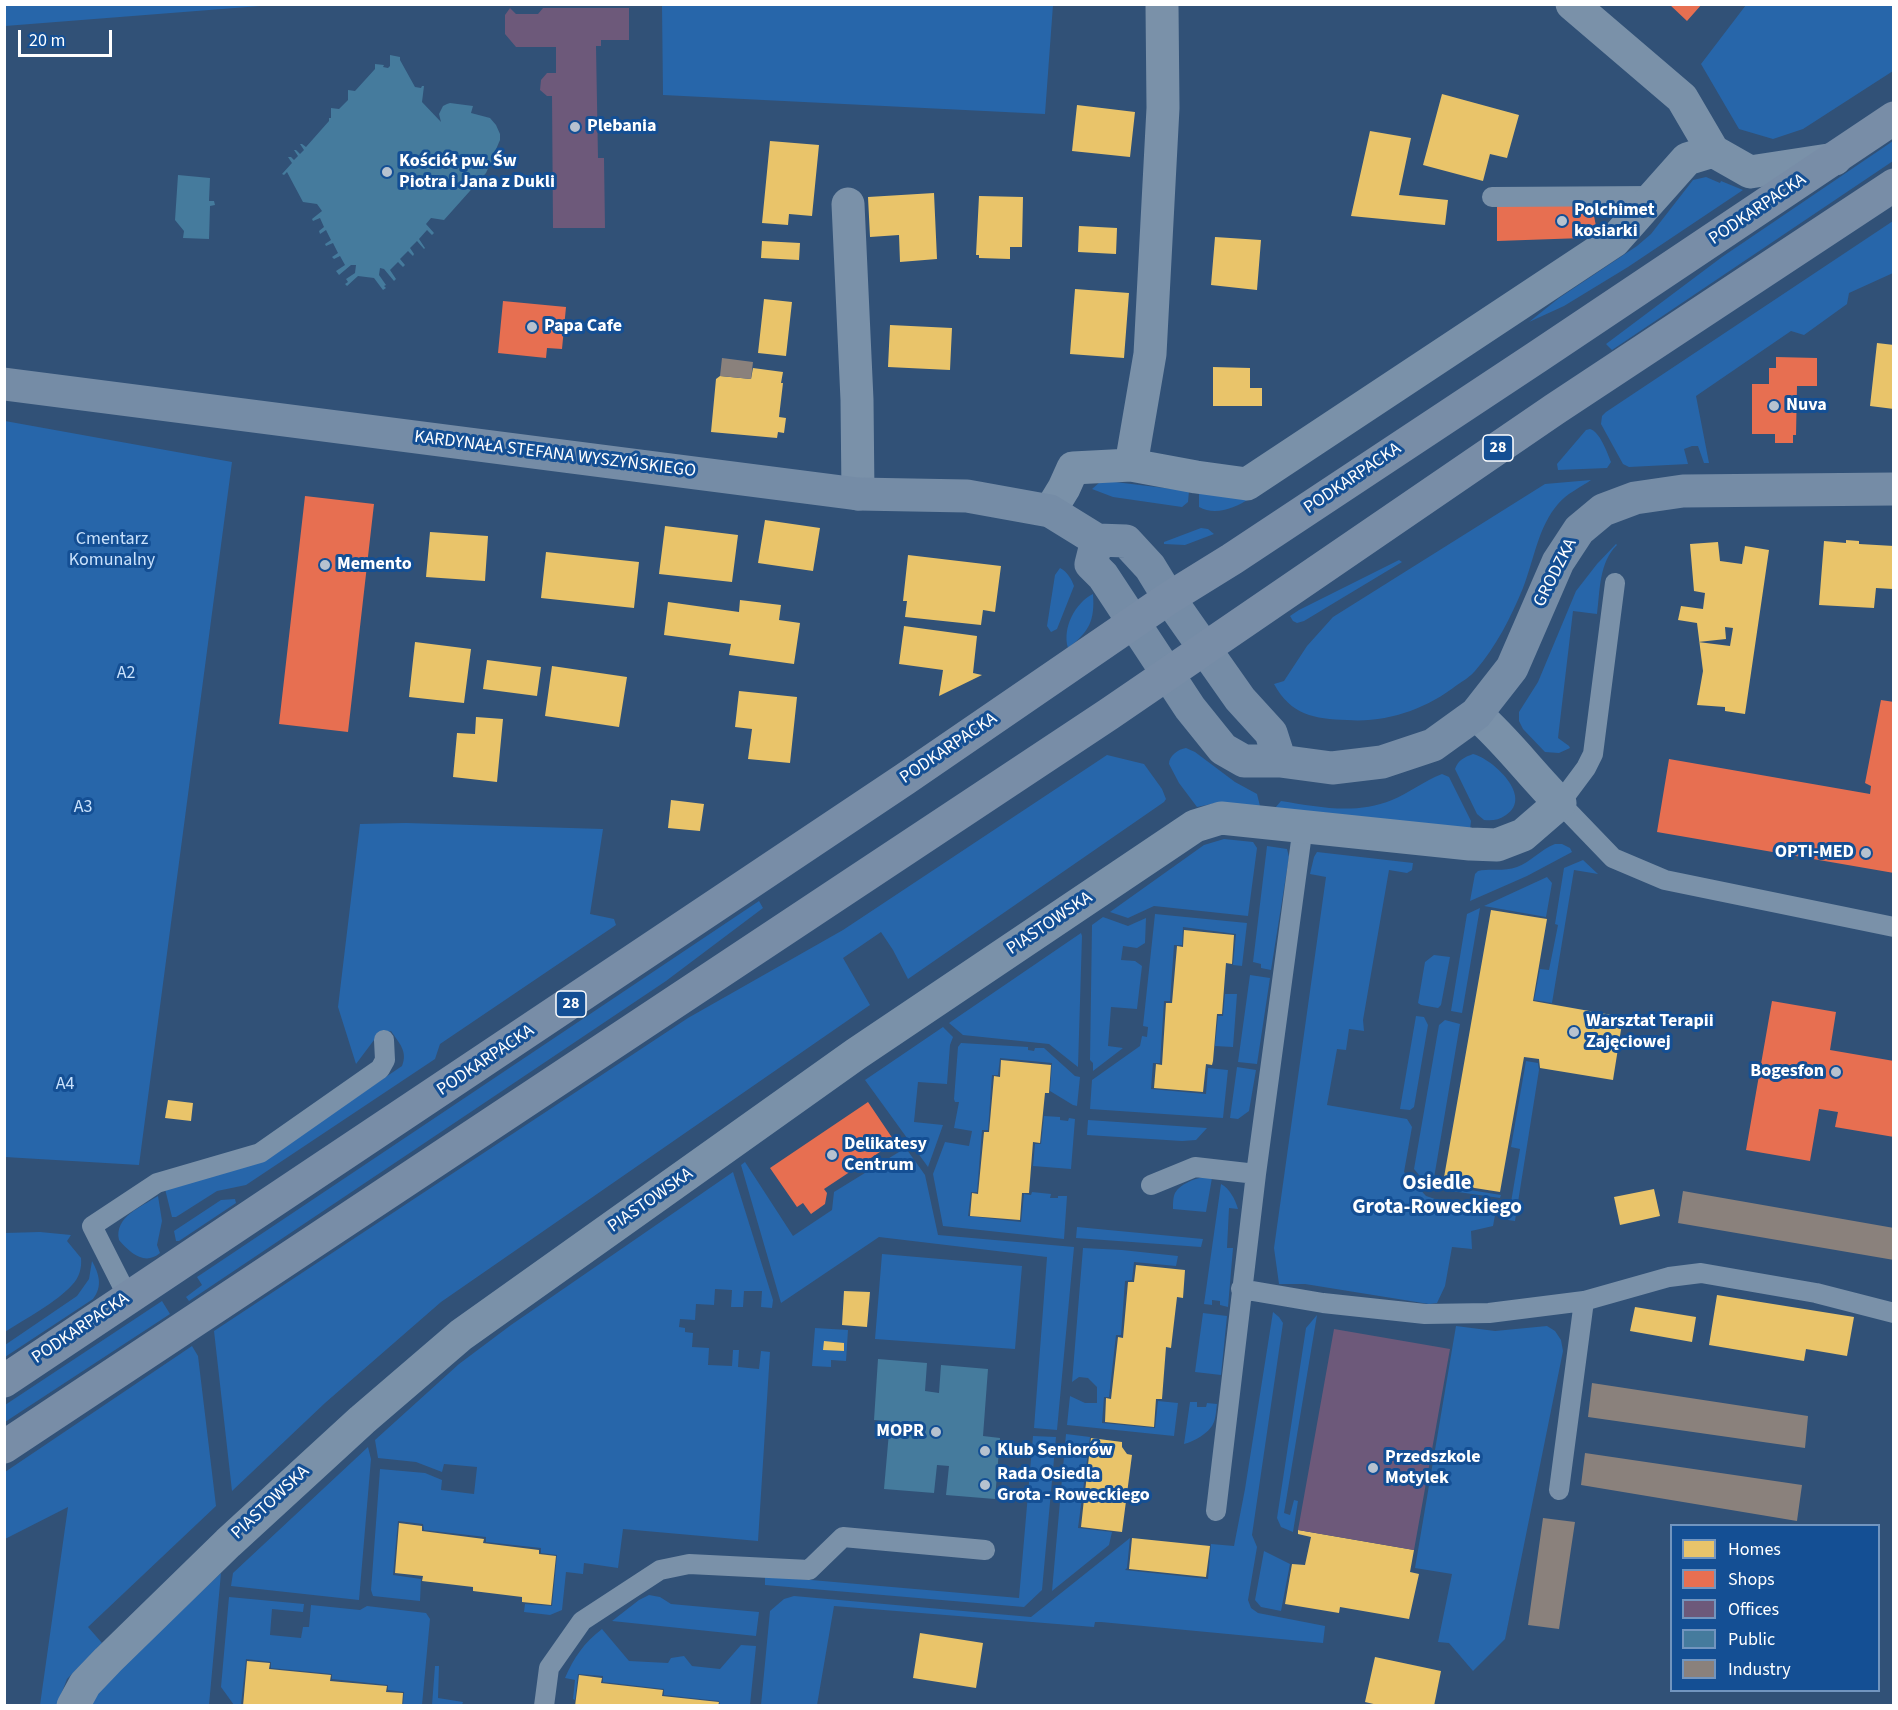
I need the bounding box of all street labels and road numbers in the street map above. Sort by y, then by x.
street label: PODKARPACKA [1705,170,1811,250]
street label: KARDYNAŁA STEFANA WYSZYŃSKIEGO [413,427,697,483]
road number: 28 [1483,435,1513,461]
street label: PODKARPACKA [1300,439,1406,519]
street label: GRODZKA [1530,535,1582,611]
street label: PODKARPACKA [896,709,1002,789]
street label: PIASTOWSKA [1003,887,1097,961]
road number: 28 [556,991,586,1017]
street label: PODKARPACKA [433,1021,539,1101]
street label: PIASTOWSKA [604,1164,698,1238]
street label: PODKARPACKA [28,1289,134,1369]
street label: PIASTOWSKA [228,1461,314,1545]

